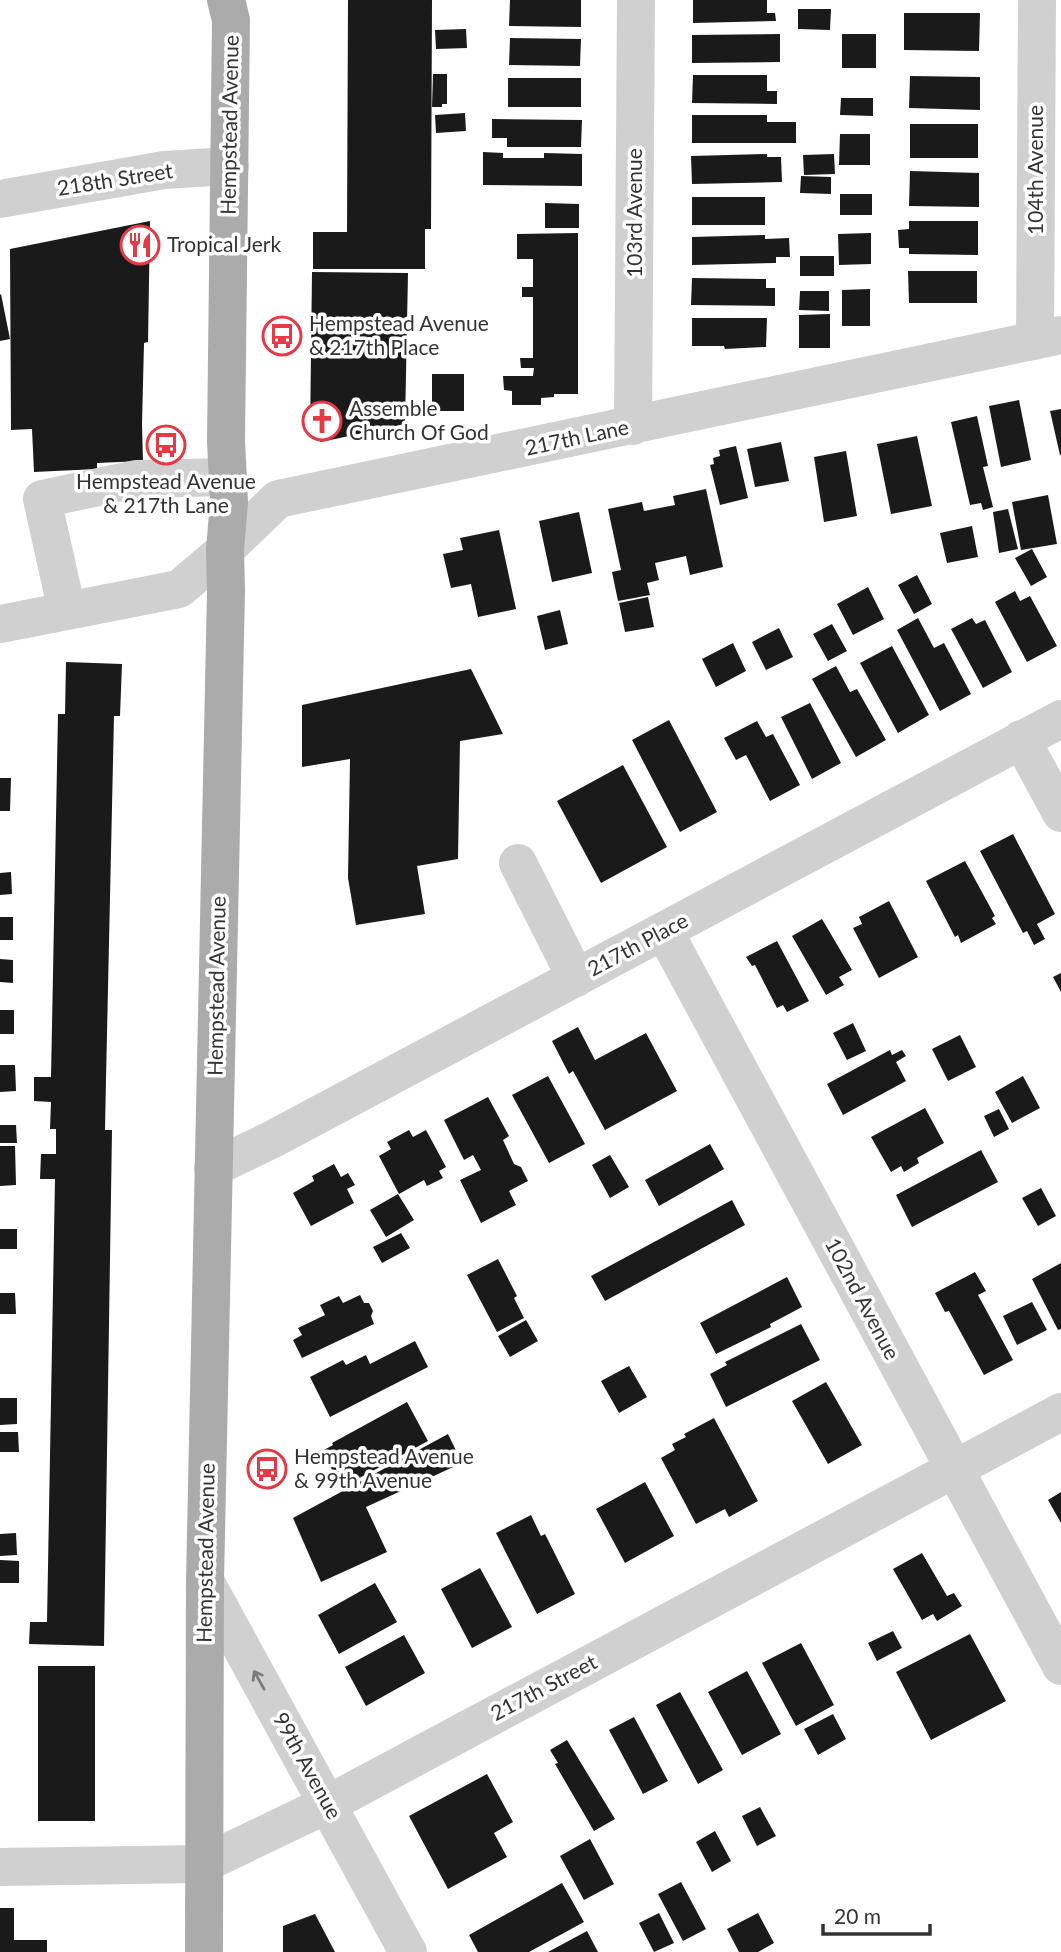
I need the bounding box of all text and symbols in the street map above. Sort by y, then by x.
street label: Hempstead Avenue [214,35,243,215]
street label: 104th Avenue [1022,105,1047,235]
street label: 103rd Avenue [621,148,646,278]
street label: 218th Street [55,157,175,200]
restaurant icon: Tropical Jerk [119,224,161,266]
place label: Tropical Jerk [167,231,281,256]
place label: Hempstead Avenue & 217th Place [309,310,489,359]
bus stop icon: Hempstead Avenue & 217th Place [261,315,303,357]
place label: Assemble Church Of God [349,395,489,444]
church icon: Assemble Church Of God [301,400,343,442]
street label: 217th Lane [523,413,631,460]
bus stop icon: Hempstead Avenue & 217th Lane [145,424,187,466]
place label: Hempstead Avenue & 217th Lane [76,468,256,517]
street label: Hempstead Avenue [201,896,230,1076]
street label: 217th Place [583,907,692,981]
street label: 102nd Avenue [821,1233,906,1363]
place label: Hempstead Avenue & 99th Avenue [294,1443,474,1492]
bus stop icon: Hempstead Avenue & 99th Avenue [246,1448,288,1490]
street label: Hempstead Avenue [190,1463,219,1643]
street label: 217th Street [486,1648,601,1725]
one-way arrow [252,1670,266,1690]
street label: 99th Avenue [269,1708,348,1823]
scale bar [823,1892,930,1936]
text: 20 m [834,1903,881,1928]

